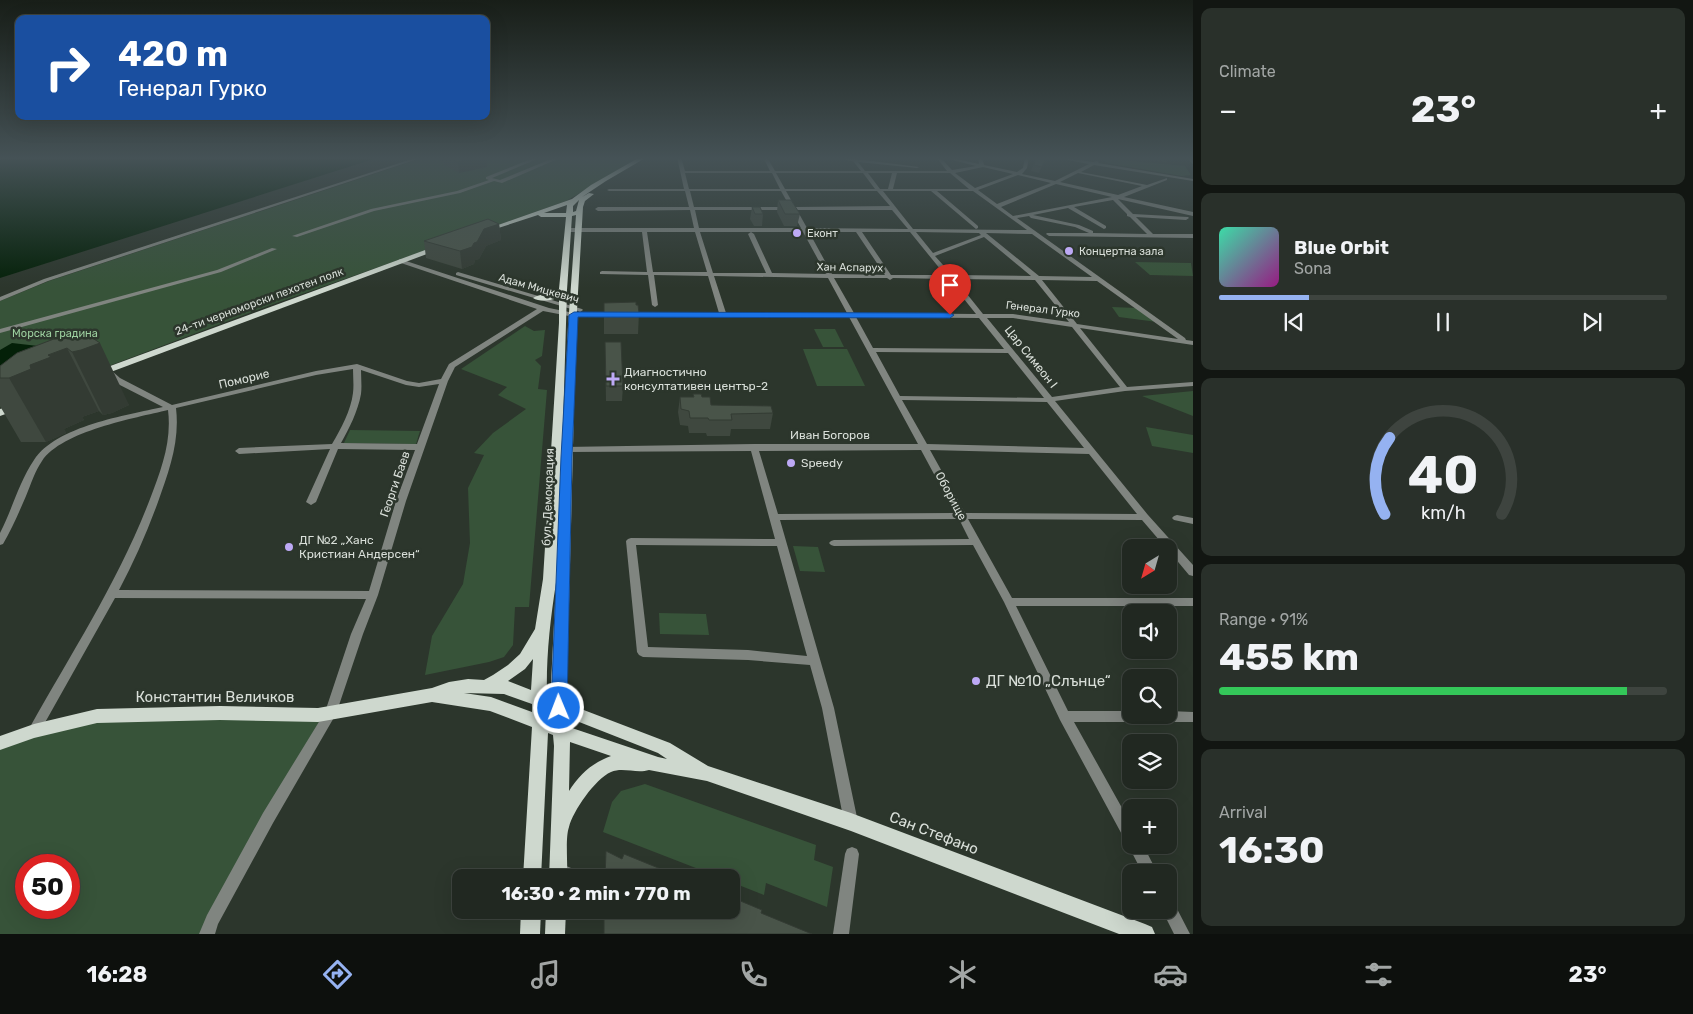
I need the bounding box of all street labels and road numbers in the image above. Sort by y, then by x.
street label: Хан Аспарух [817,260,884,275]
street label: 24-ти черноморски пехотен полк [173,265,345,338]
street label: Адам Мицкевич [497,271,581,306]
street label: Генерал Гурко [1005,299,1081,320]
street label: Цар Симеон I [1002,323,1060,391]
street label: Поморие [217,366,271,392]
street label: Иван Богоров [790,428,870,442]
street label: бул. Демокрация [539,448,557,546]
street label: Георги Баев [377,449,413,519]
street label: Оборище [932,469,970,523]
street label: Константин Величков [135,688,295,706]
street label: Сан Стефано [887,808,981,858]

